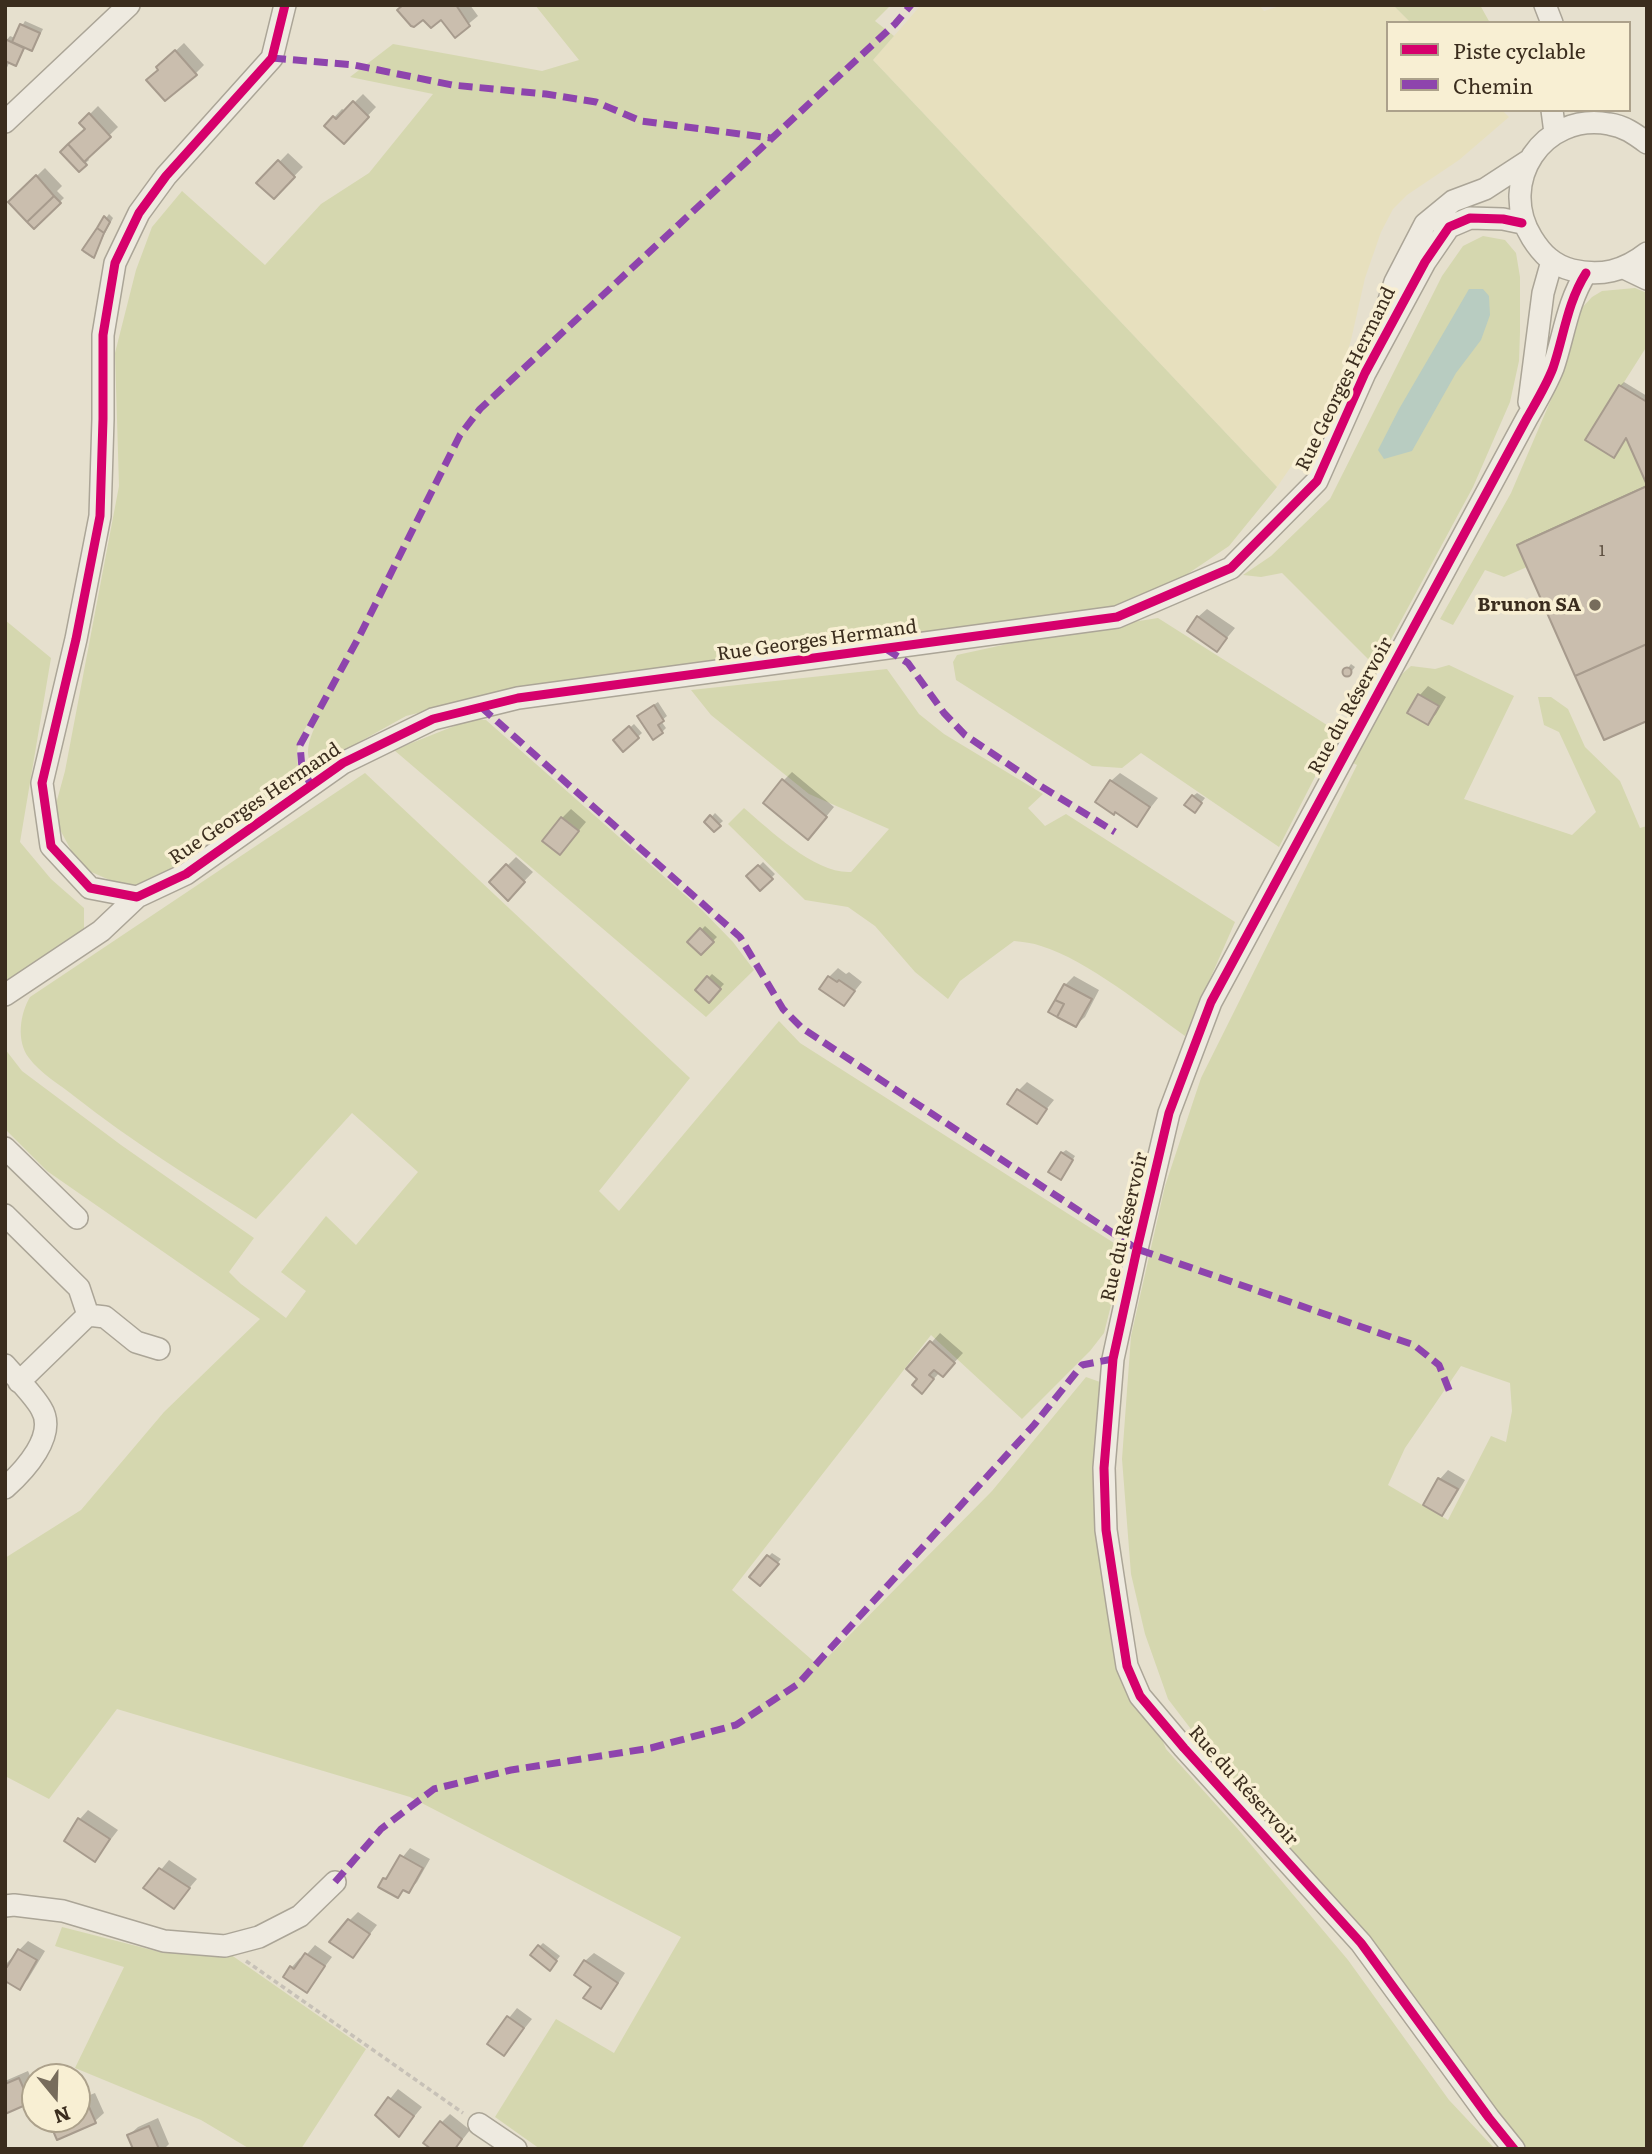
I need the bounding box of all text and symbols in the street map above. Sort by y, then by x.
legend [1386,21,1631,112]
text: Piste cyclable [1453,34,1586,65]
text: Chemin [1453,69,1533,100]
street label: Rue Georges Hermand [1292,283,1400,475]
house number: 1 [1599,541,1605,561]
place label: Brunon SA [1477,594,1581,616]
marker: Brunon SA [1587,597,1603,613]
street label: Rue Georges Hermand [715,616,919,666]
street label: Rue du Réservoir [1304,634,1398,778]
street label: Rue Georges Hermand [165,738,345,870]
street label: Rue du Réservoir [1097,1150,1153,1304]
street label: Rue du Réservoir [1183,1721,1303,1851]
north arrow [21,2063,91,2133]
text: N [50,2100,74,2132]

